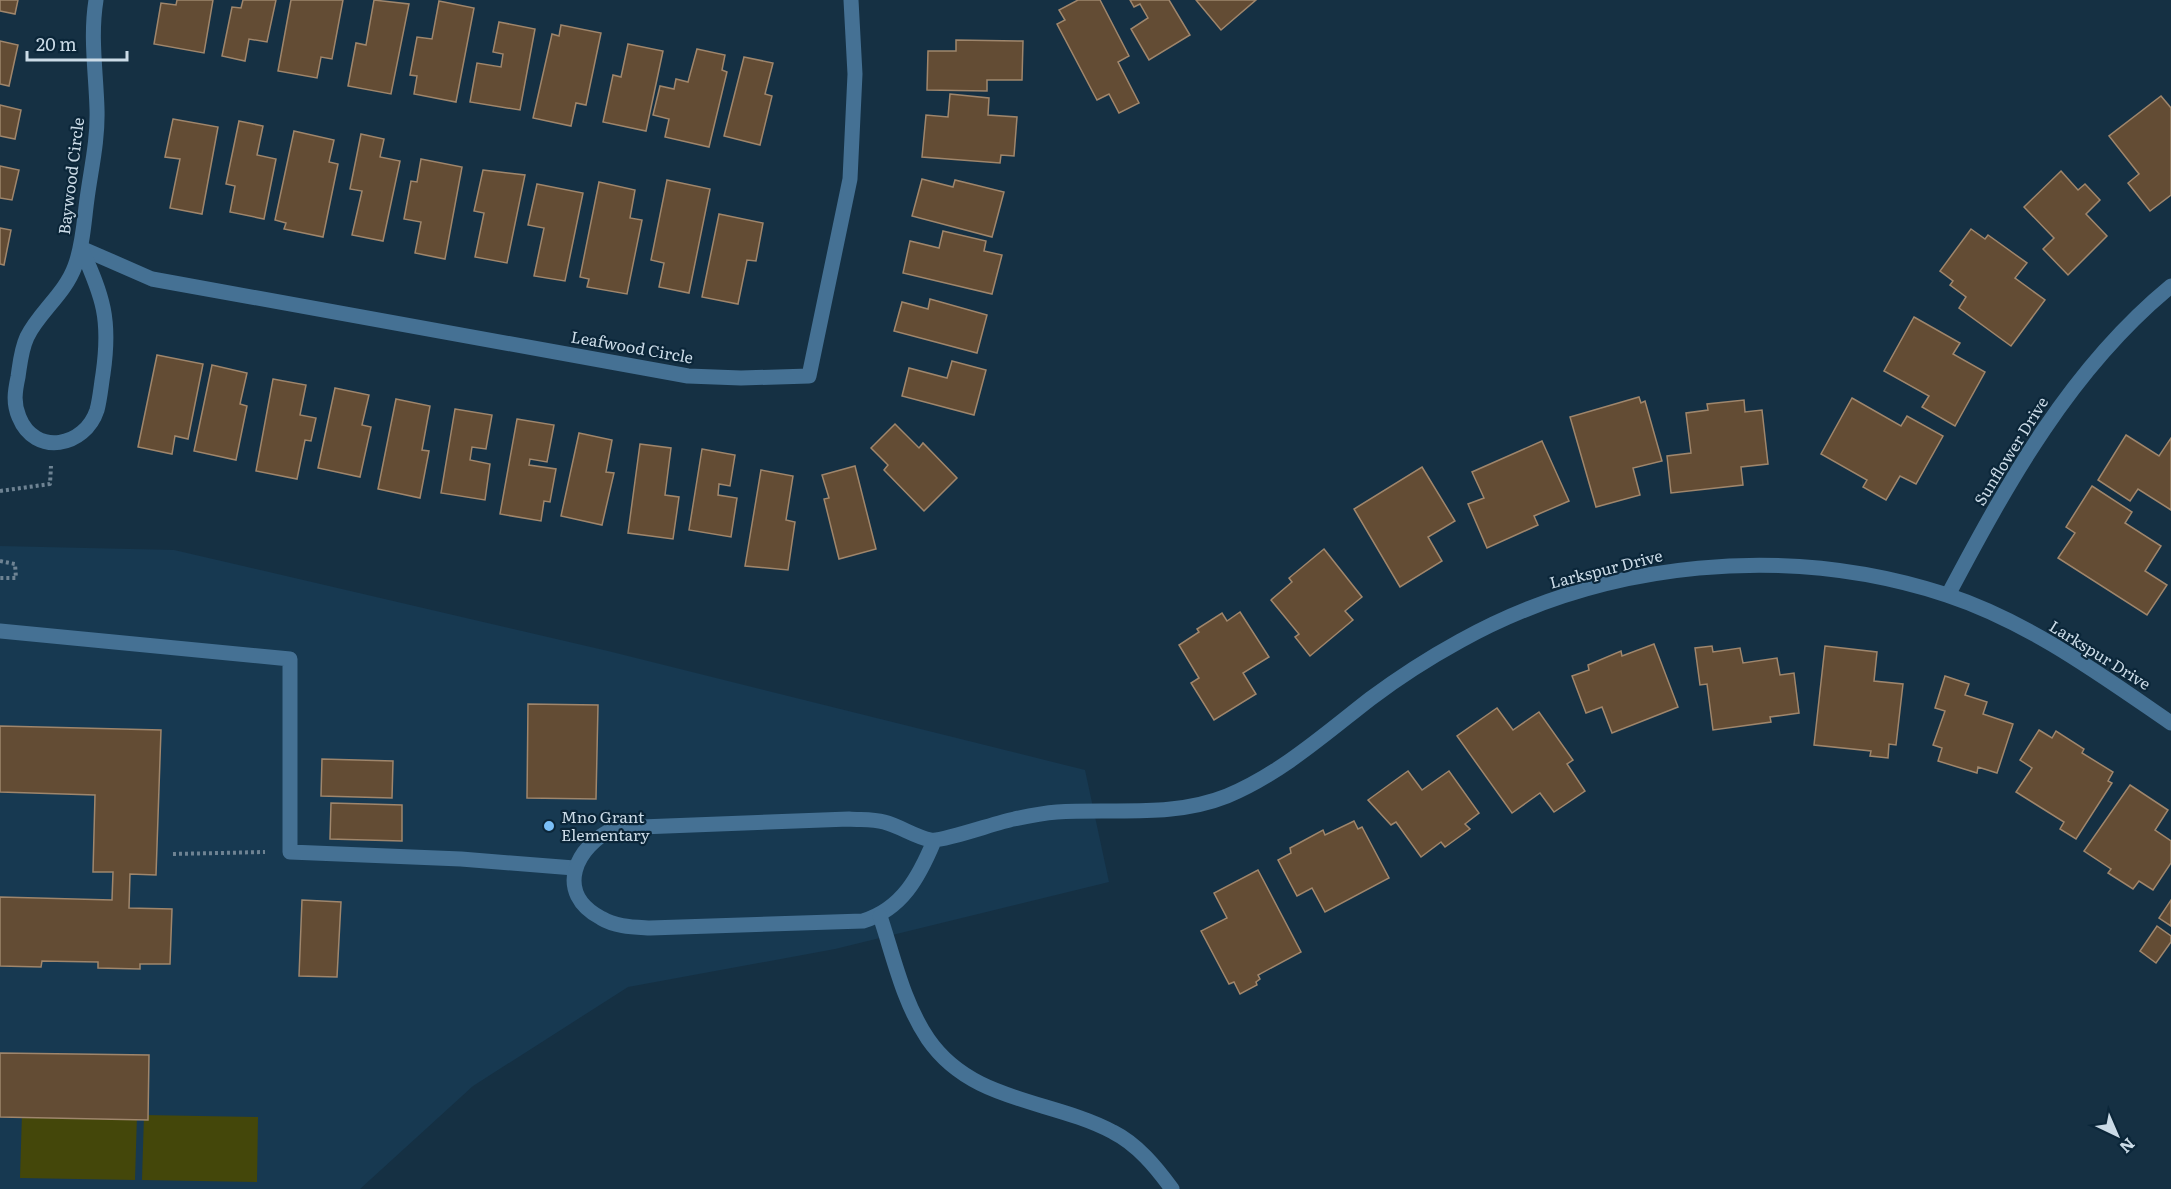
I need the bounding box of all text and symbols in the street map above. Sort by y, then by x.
scale bar [27,24,128,62]
text: 20 m [36,30,77,57]
street label: Baywood Circle [51,116,89,236]
street label: Leafwood Circle [569,323,695,369]
street label: Sunflower Drive [1967,391,2053,510]
street label: Larkspur Drive [1547,542,1665,594]
street label: Larkspur Drive [2045,613,2156,695]
place label: Mno Grant Elementary [561,804,650,846]
marker: Mno Grant Elementary [542,819,556,833]
north arrow [2087,1105,2147,1165]
text: N [2115,1133,2141,1160]

